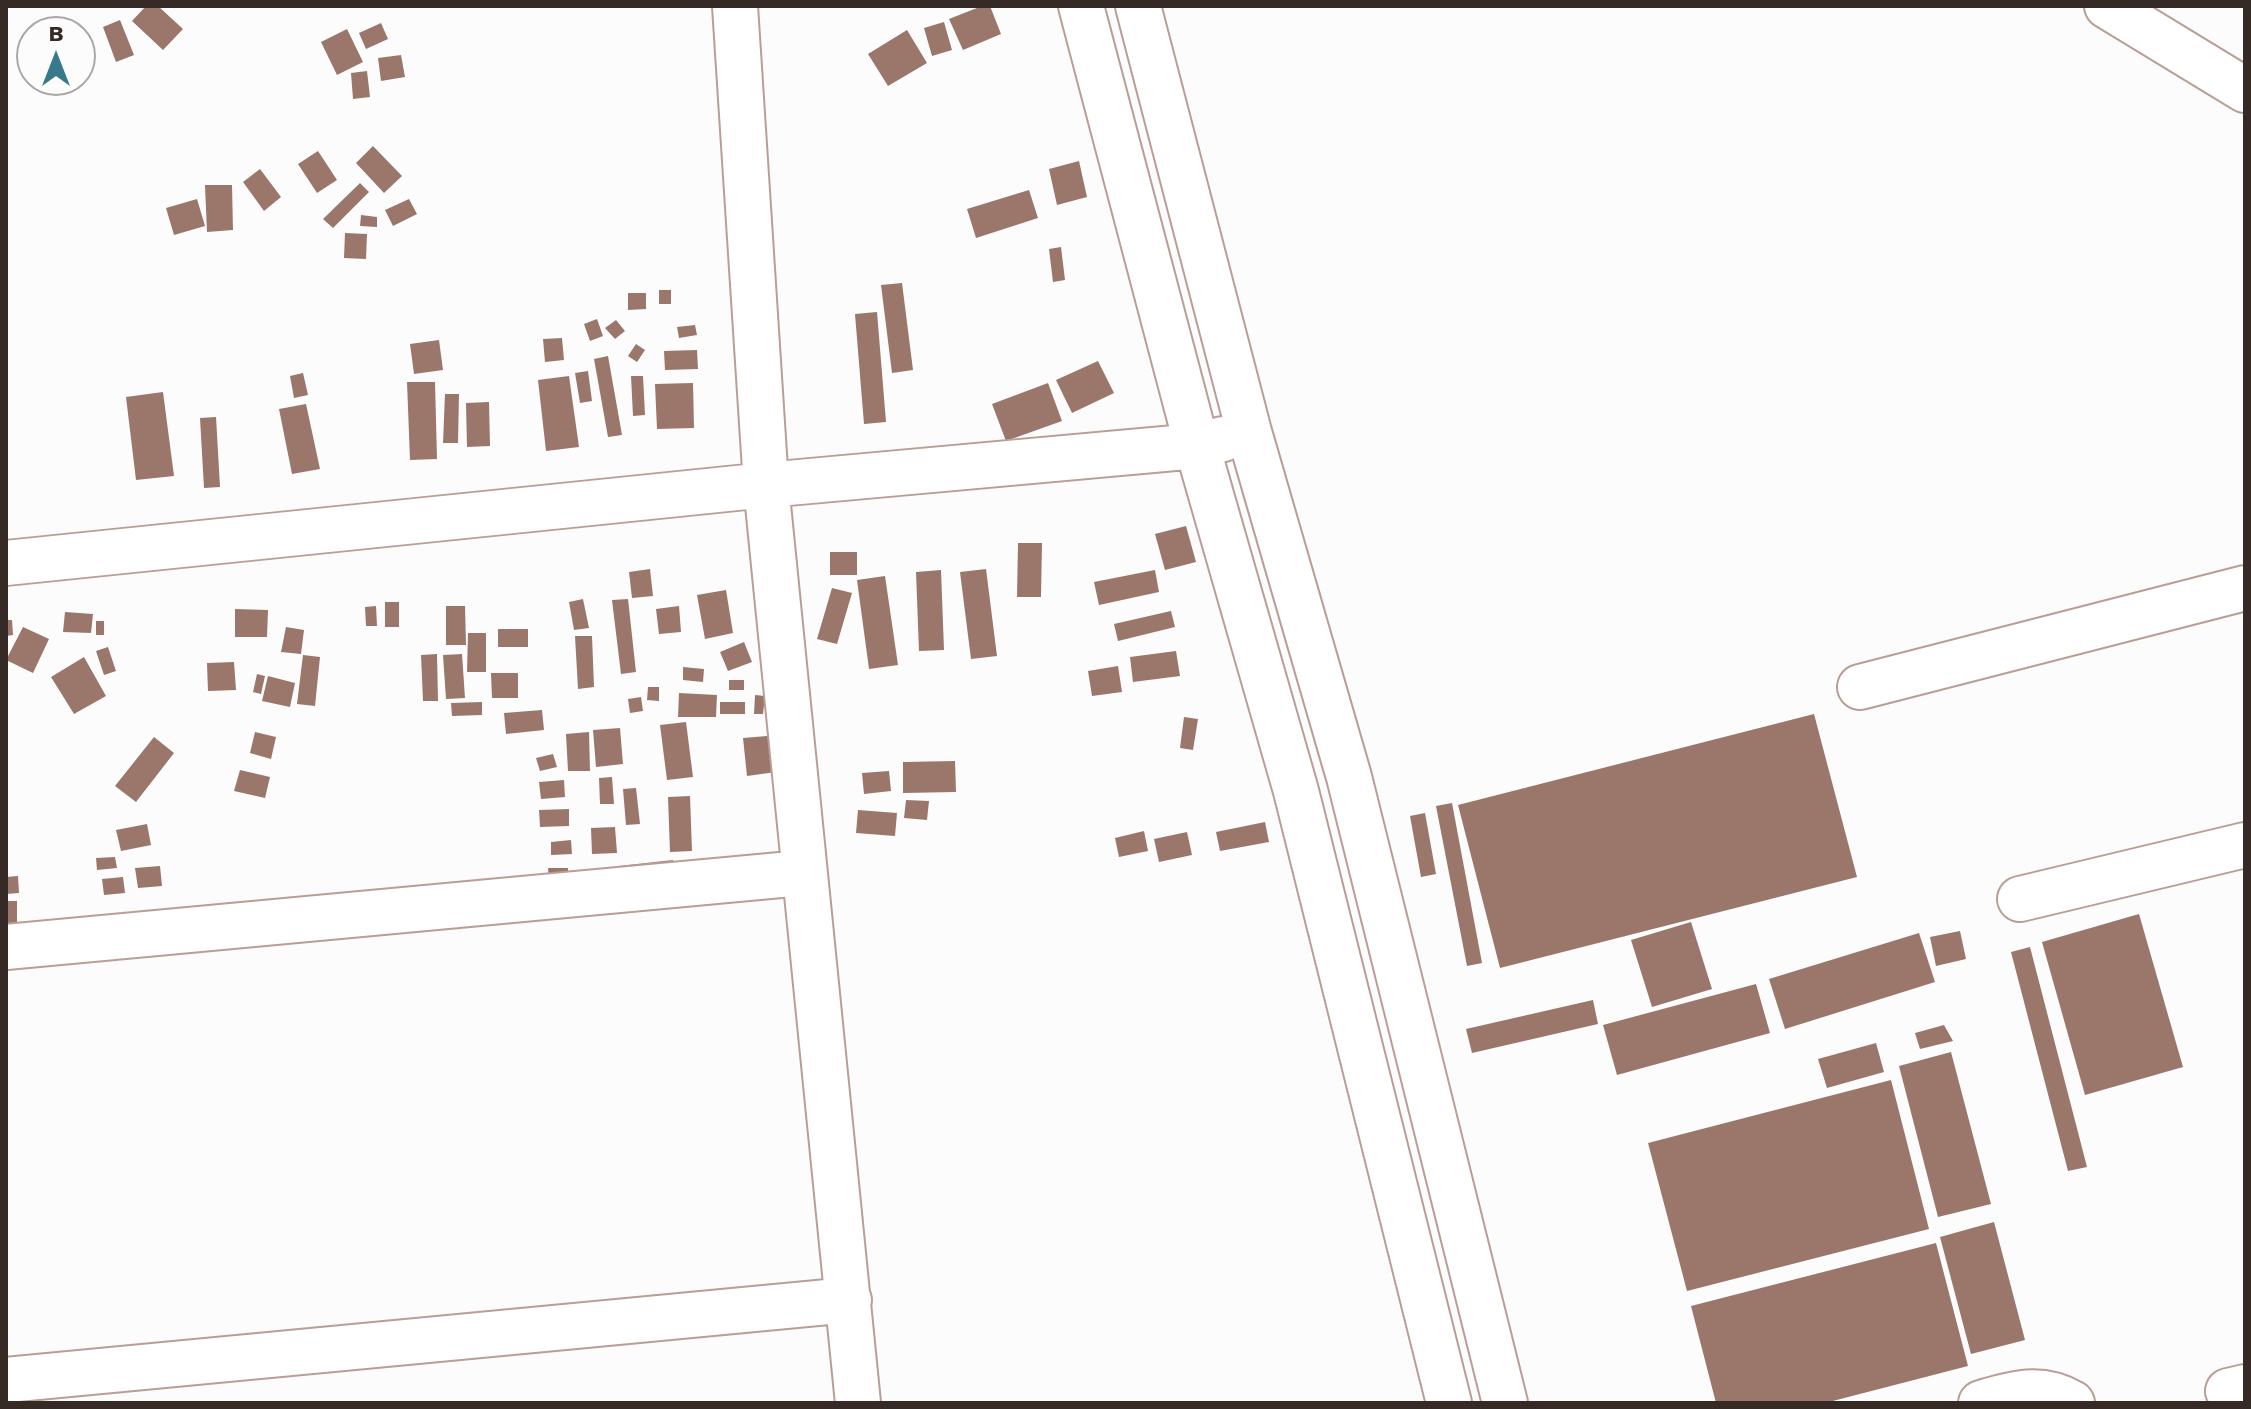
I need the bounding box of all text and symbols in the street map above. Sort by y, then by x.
north arrow [16,16,96,96]
text: B [48,21,64,46]

